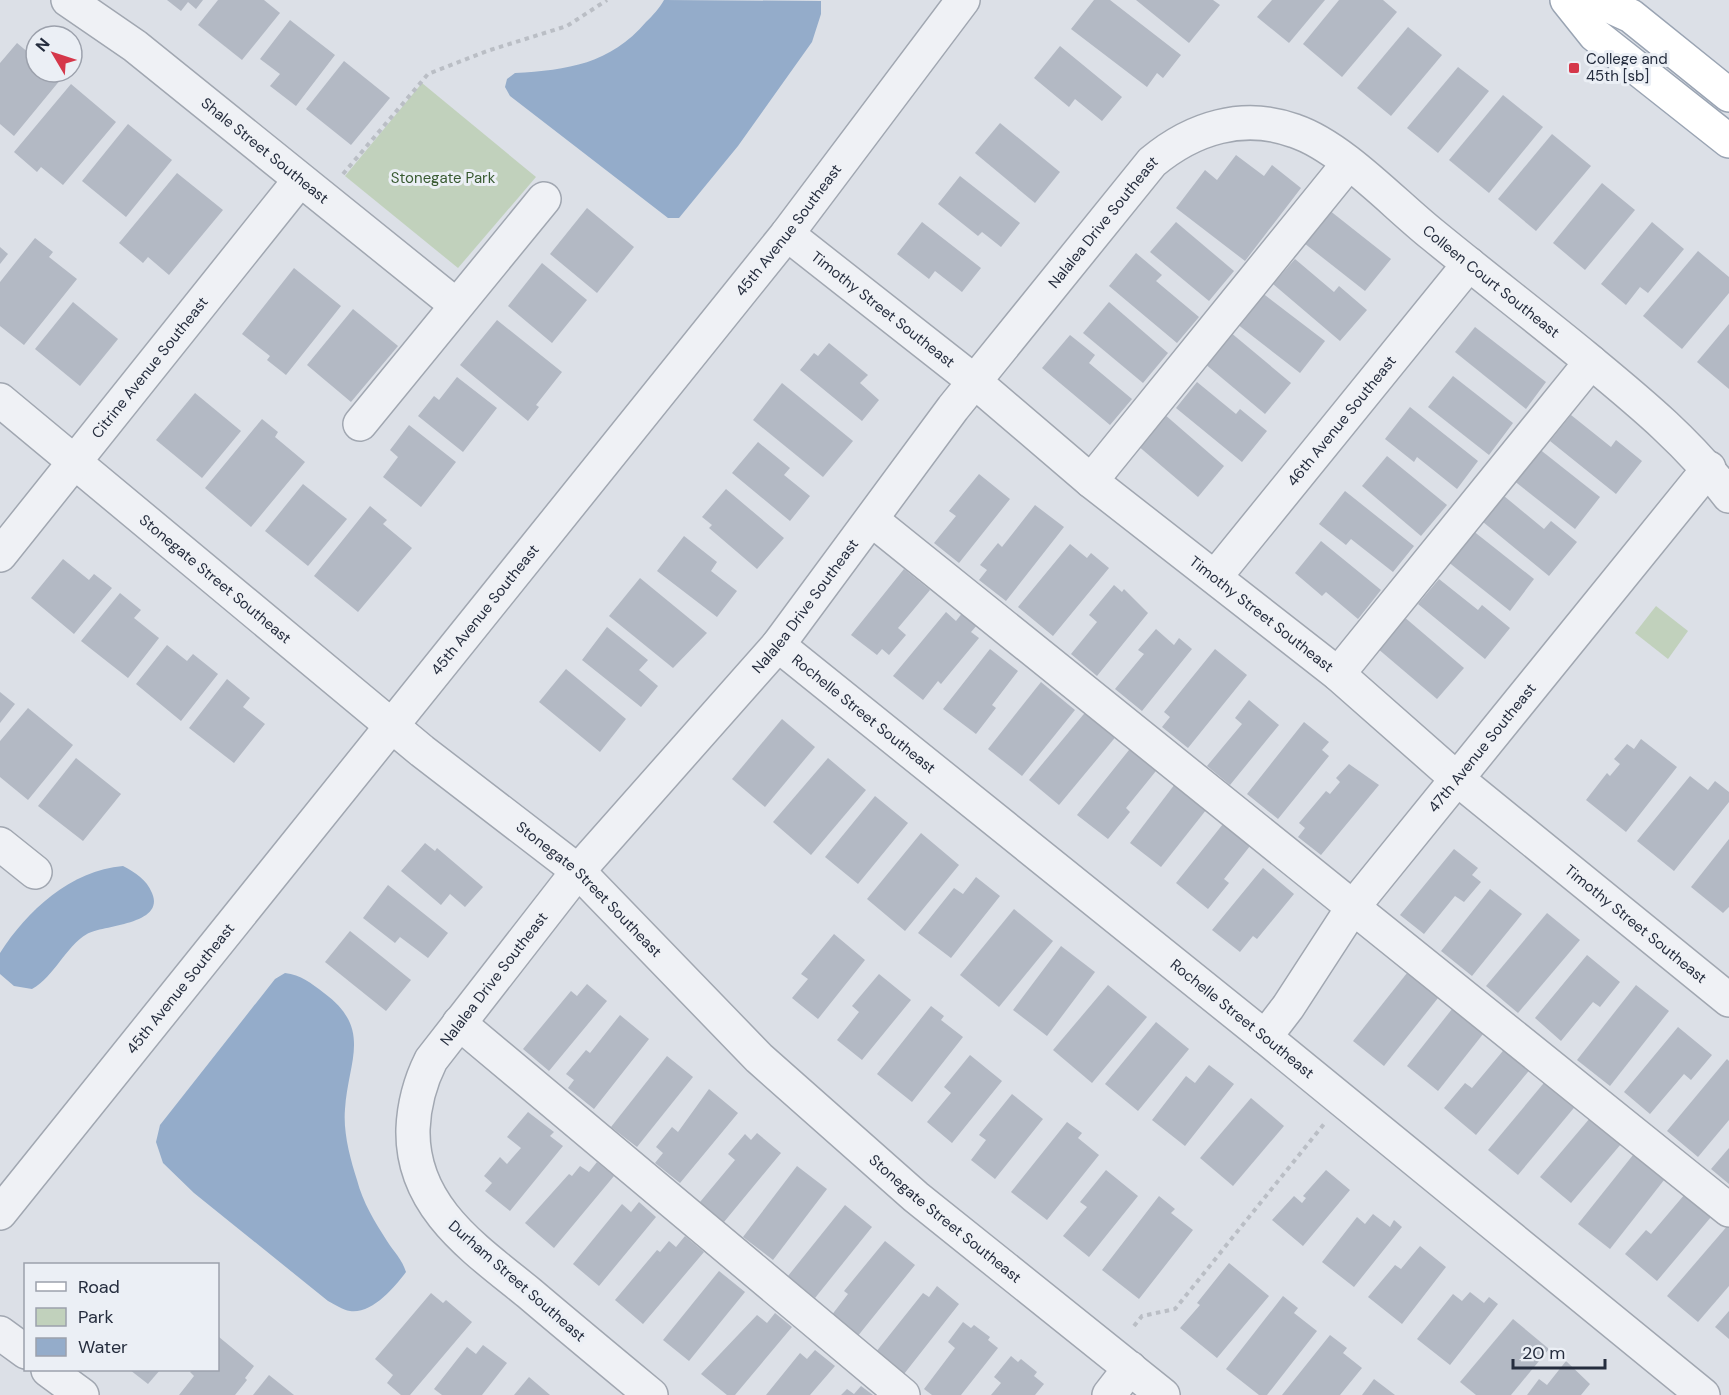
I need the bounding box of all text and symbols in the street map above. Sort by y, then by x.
north arrow [24,24,84,84]
text: N [31,34,55,56]
place label: College and 45th [sb] [1586,49,1668,86]
marker: College and 45th [sb] [1567,61,1581,75]
street label: Shale Street Southeast [197,93,333,208]
street label: Nalalea Drive Southeast [1044,151,1162,292]
street label: 45th Avenue Southeast [731,160,846,301]
park label: Stonegate Park [391,168,496,188]
street label: Colleen Court Southeast [1418,220,1564,343]
street label: Timothy Street Southeast [807,247,959,372]
street label: Citrine Avenue Southeast [87,292,213,443]
street label: 46th Avenue Southeast [1283,351,1401,490]
street label: Stonegate Street Southeast [135,510,296,648]
street label: Nalalea Drive Southeast [748,535,863,678]
street label: 45th Avenue Southeast [426,540,544,679]
street label: Timothy Street Southeast [1185,552,1338,677]
street label: Rochelle Street Southeast [788,650,940,778]
street label: 47th Avenue Southeast [1424,679,1541,817]
street label: Stonegate Street Southeast [512,817,666,962]
street label: Timothy Street Southeast [1560,860,1711,988]
street label: Nalalea Drive Southeast [436,908,552,1050]
street label: 45th Avenue Southeast [122,919,239,1058]
street label: Rochelle Street Southeast [1166,955,1318,1083]
street label: Stonegate Street Southeast [865,1150,1026,1288]
street label: Durham Street Southeast [444,1216,590,1346]
legend [24,1263,219,1371]
text: Road [78,1275,120,1299]
text: Park [78,1305,114,1329]
scale bar [1513,1332,1604,1370]
text: Water [78,1335,128,1359]
text: 20 m [1522,1341,1565,1365]

